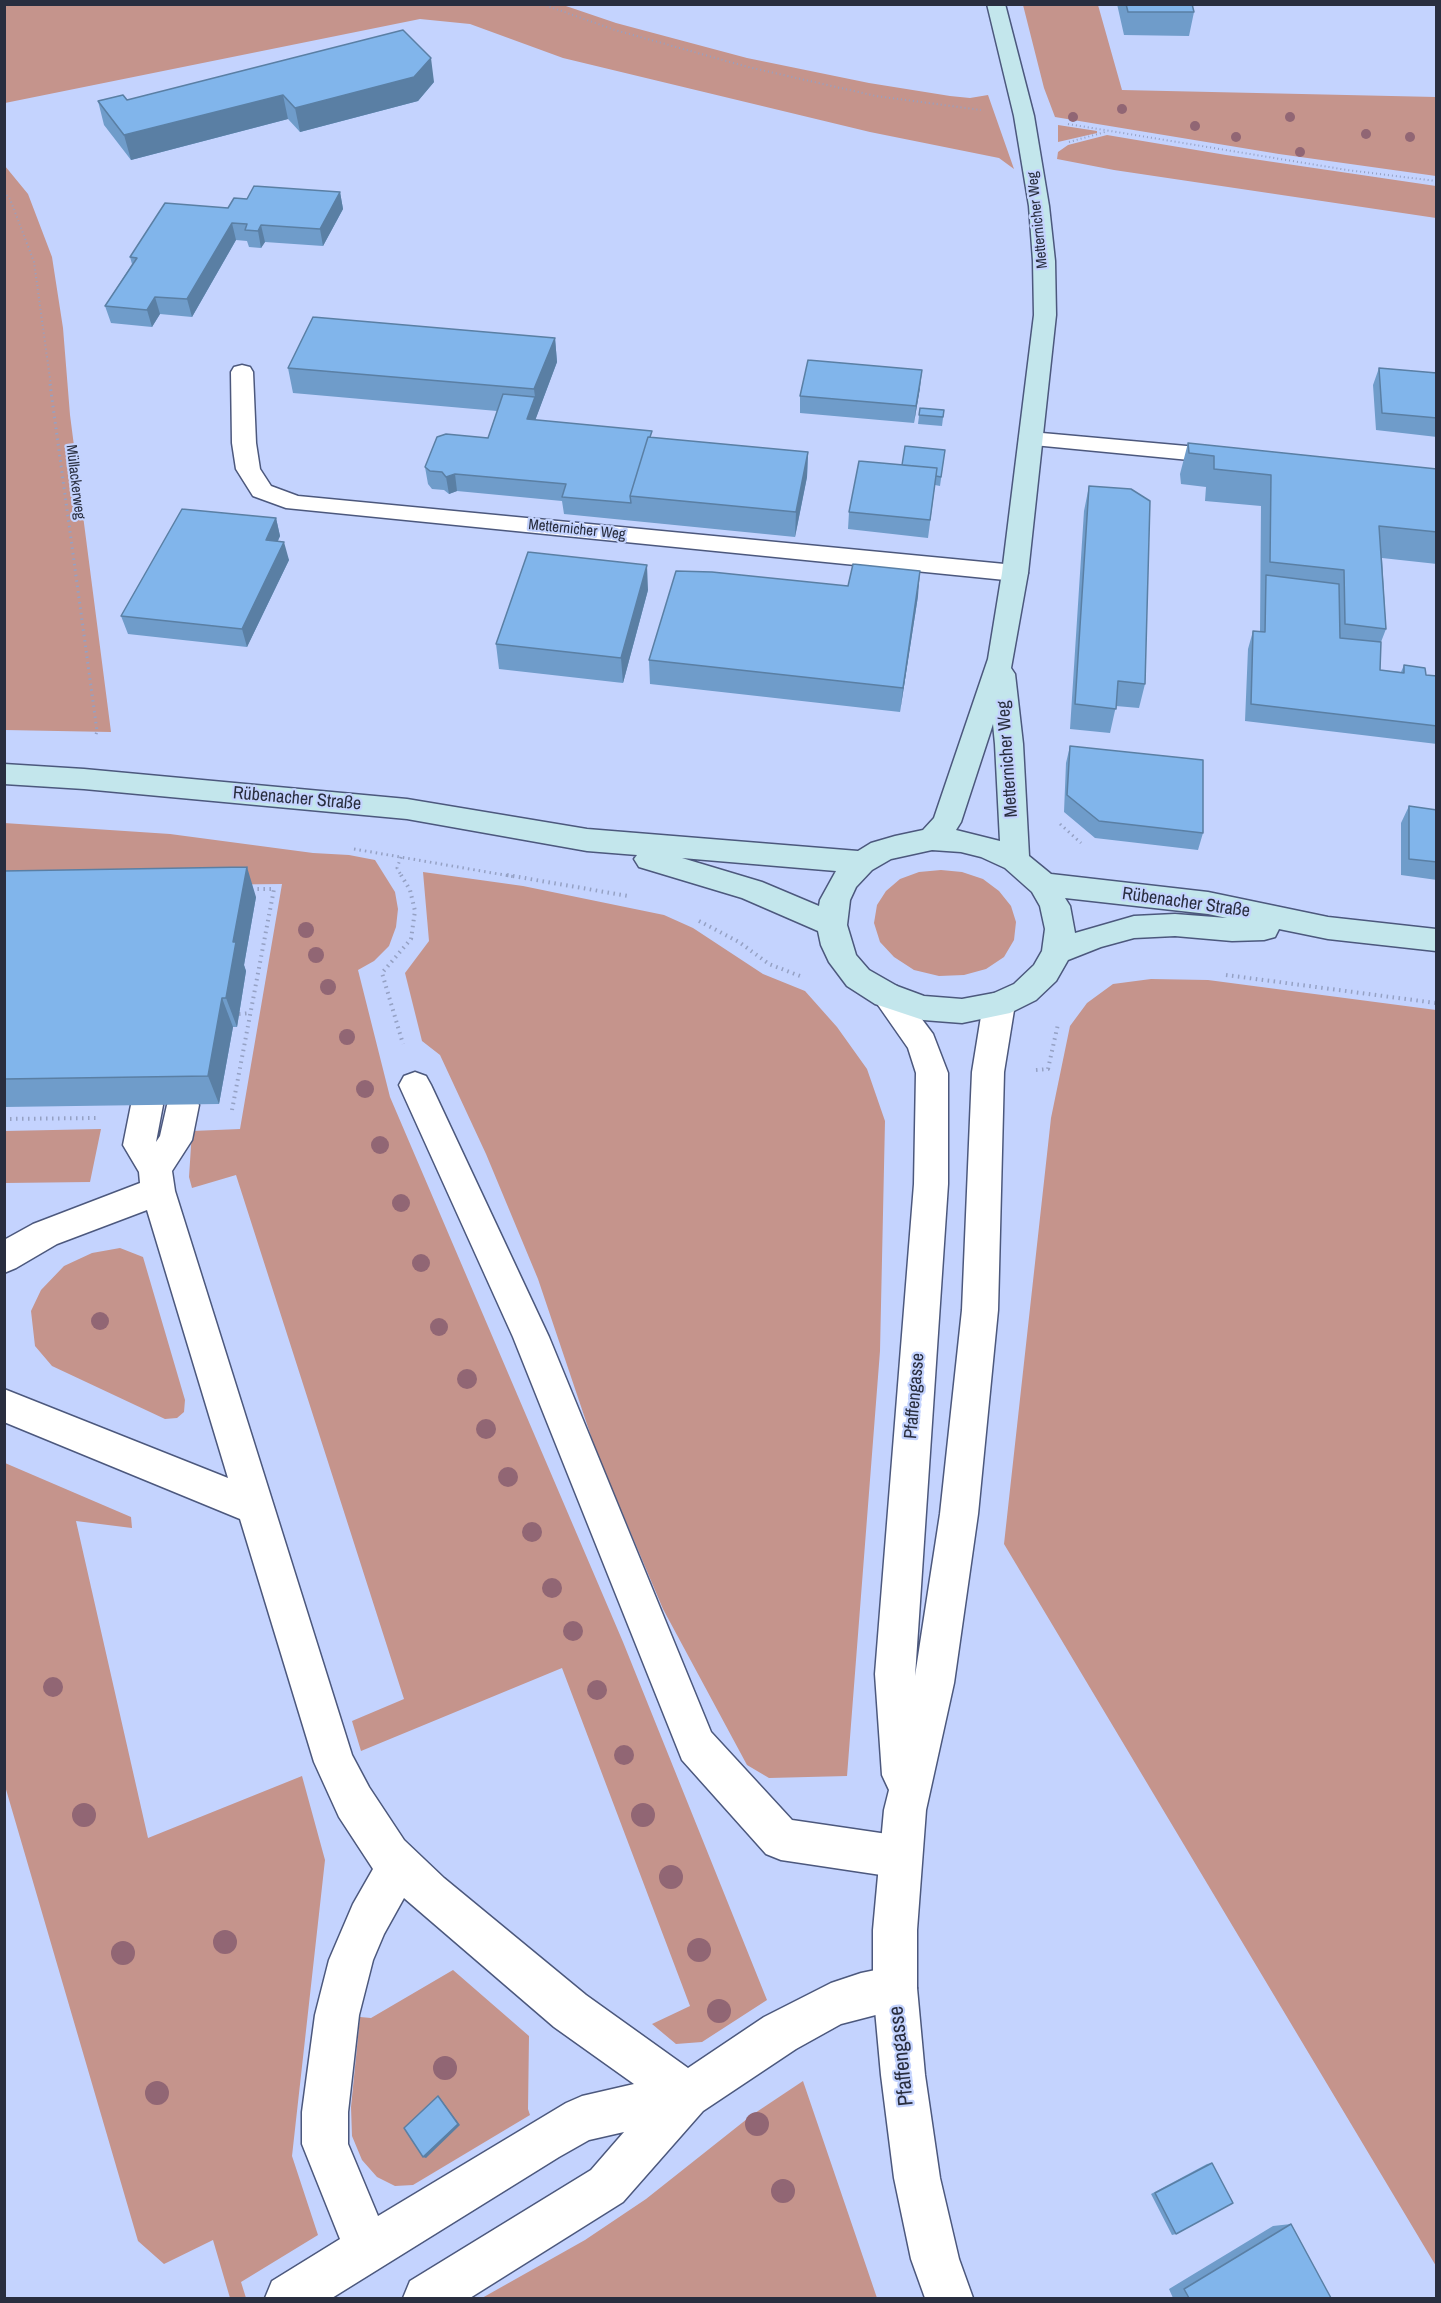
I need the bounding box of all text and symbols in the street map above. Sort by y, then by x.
street label: Metternicher Weg [1024,171,1052,269]
street label: Müllackerweg [61,444,89,520]
street label: Metternicher Weg [528,516,626,544]
street label: Metternicher Weg [993,700,1023,818]
street label: Rübenacher Straße [232,783,362,815]
street label: Rübenacher Straße [1121,883,1251,923]
street label: Pfaffengasse [900,1352,930,1440]
street label: Pfaffengasse [884,2005,920,2107]

